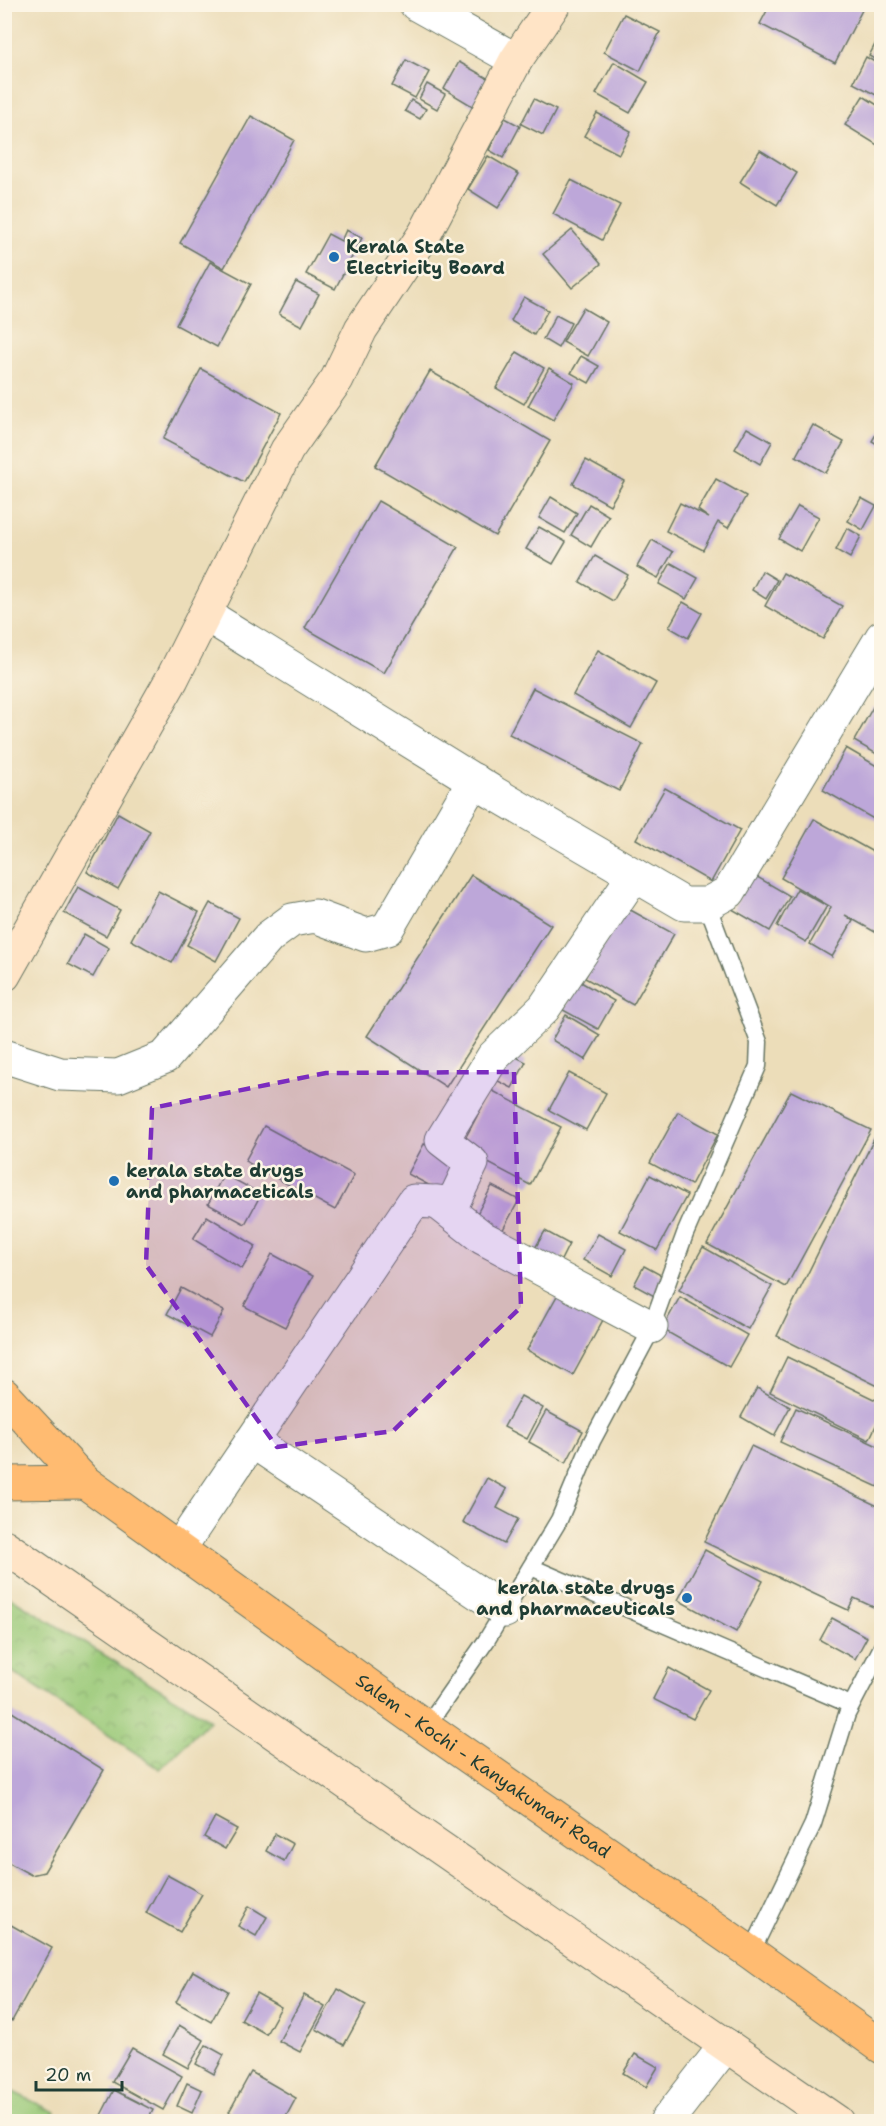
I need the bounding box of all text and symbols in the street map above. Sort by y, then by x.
place label: Kerala State Electricity Board [346,235,505,280]
marker: Kerala State Electricity Board [327,250,341,264]
place label: kerala state drugs and pharmaceticals [126,1159,314,1204]
marker: kerala state drugs and pharmaceticals [107,1174,121,1188]
place label: kerala state drugs and pharmaceuticals [476,1576,675,1621]
marker: kerala state drugs and pharmaceuticals [680,1591,694,1605]
street label: Salem - Kochi - Kanyakumari Road [351,1668,615,1864]
scale bar [36,2054,122,2092]
text: 20 m [45,2063,91,2087]

